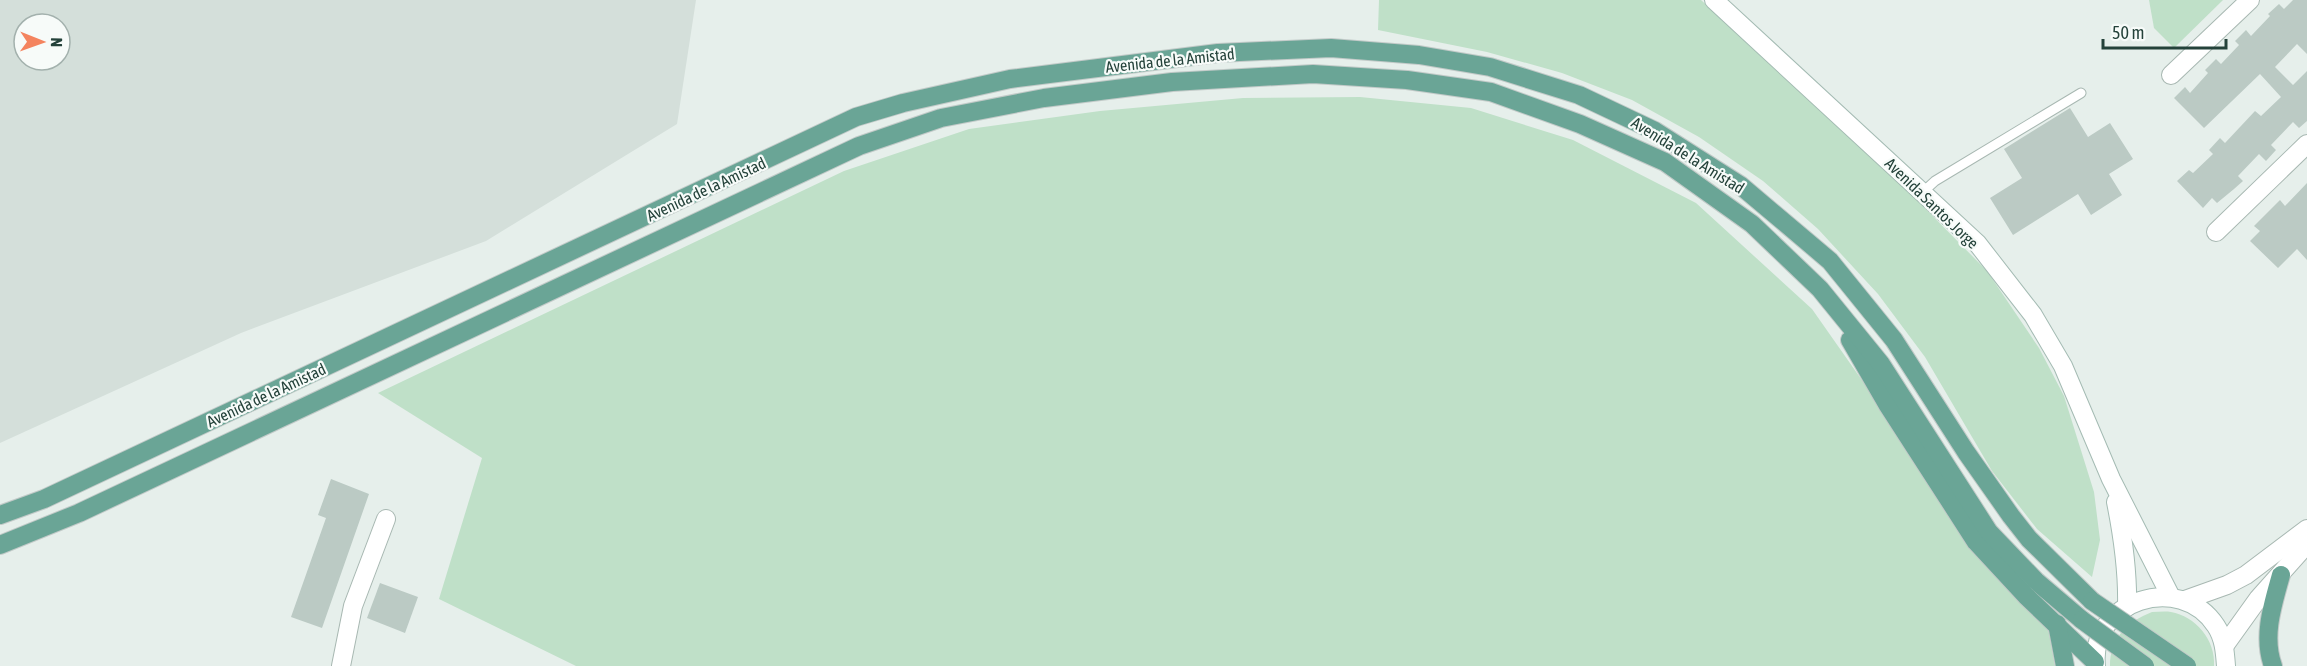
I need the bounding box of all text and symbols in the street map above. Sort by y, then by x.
north arrow [12,12,72,72]
scale bar [2103,12,2226,50]
text: 50 m [2112,22,2144,43]
text: N [48,37,66,47]
street label: Avenida de la Amistad [1105,44,1235,76]
street label: Avenida de la Amistad [1628,113,1748,197]
street label: Avenida de la Amistad [644,153,768,225]
street label: Avenida Santos Jorge [1881,154,1982,253]
street label: Avenida de la Amistad [204,359,328,431]

